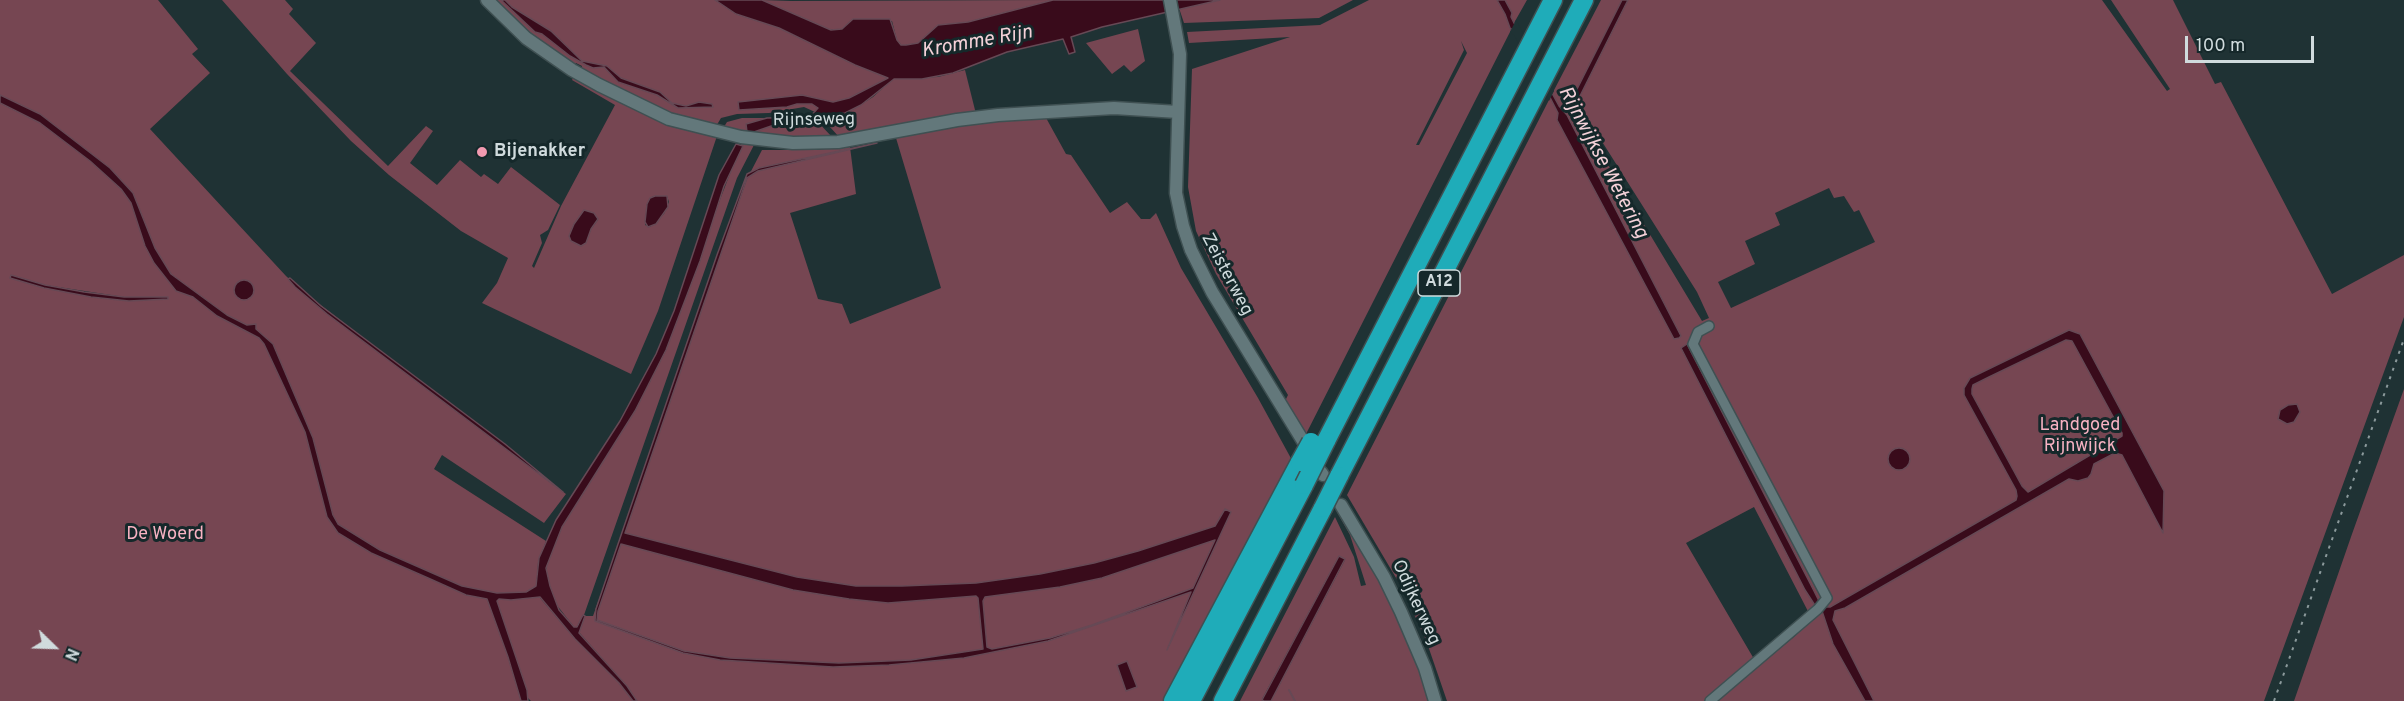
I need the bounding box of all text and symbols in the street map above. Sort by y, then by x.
water label: Kromme Rijn [920,21,1034,65]
scale bar [2188,24,2317,62]
text: 100 m [2196,35,2245,58]
water label: Rijnwijkse Wetering [1552,83,1652,243]
street label: Rijnseweg [773,109,855,133]
place label: Bijenakker [494,141,585,163]
marker: Bijenakker [475,145,489,159]
street label: Zeisterweg [1195,230,1257,320]
road number: A12 [1418,270,1460,296]
park label: Landgoed Rijnwijck [2040,415,2120,458]
park label: De Woerd [126,524,204,546]
street label: Odijkerweg [1386,557,1444,649]
north arrow [24,617,84,677]
text: N [59,645,82,663]

